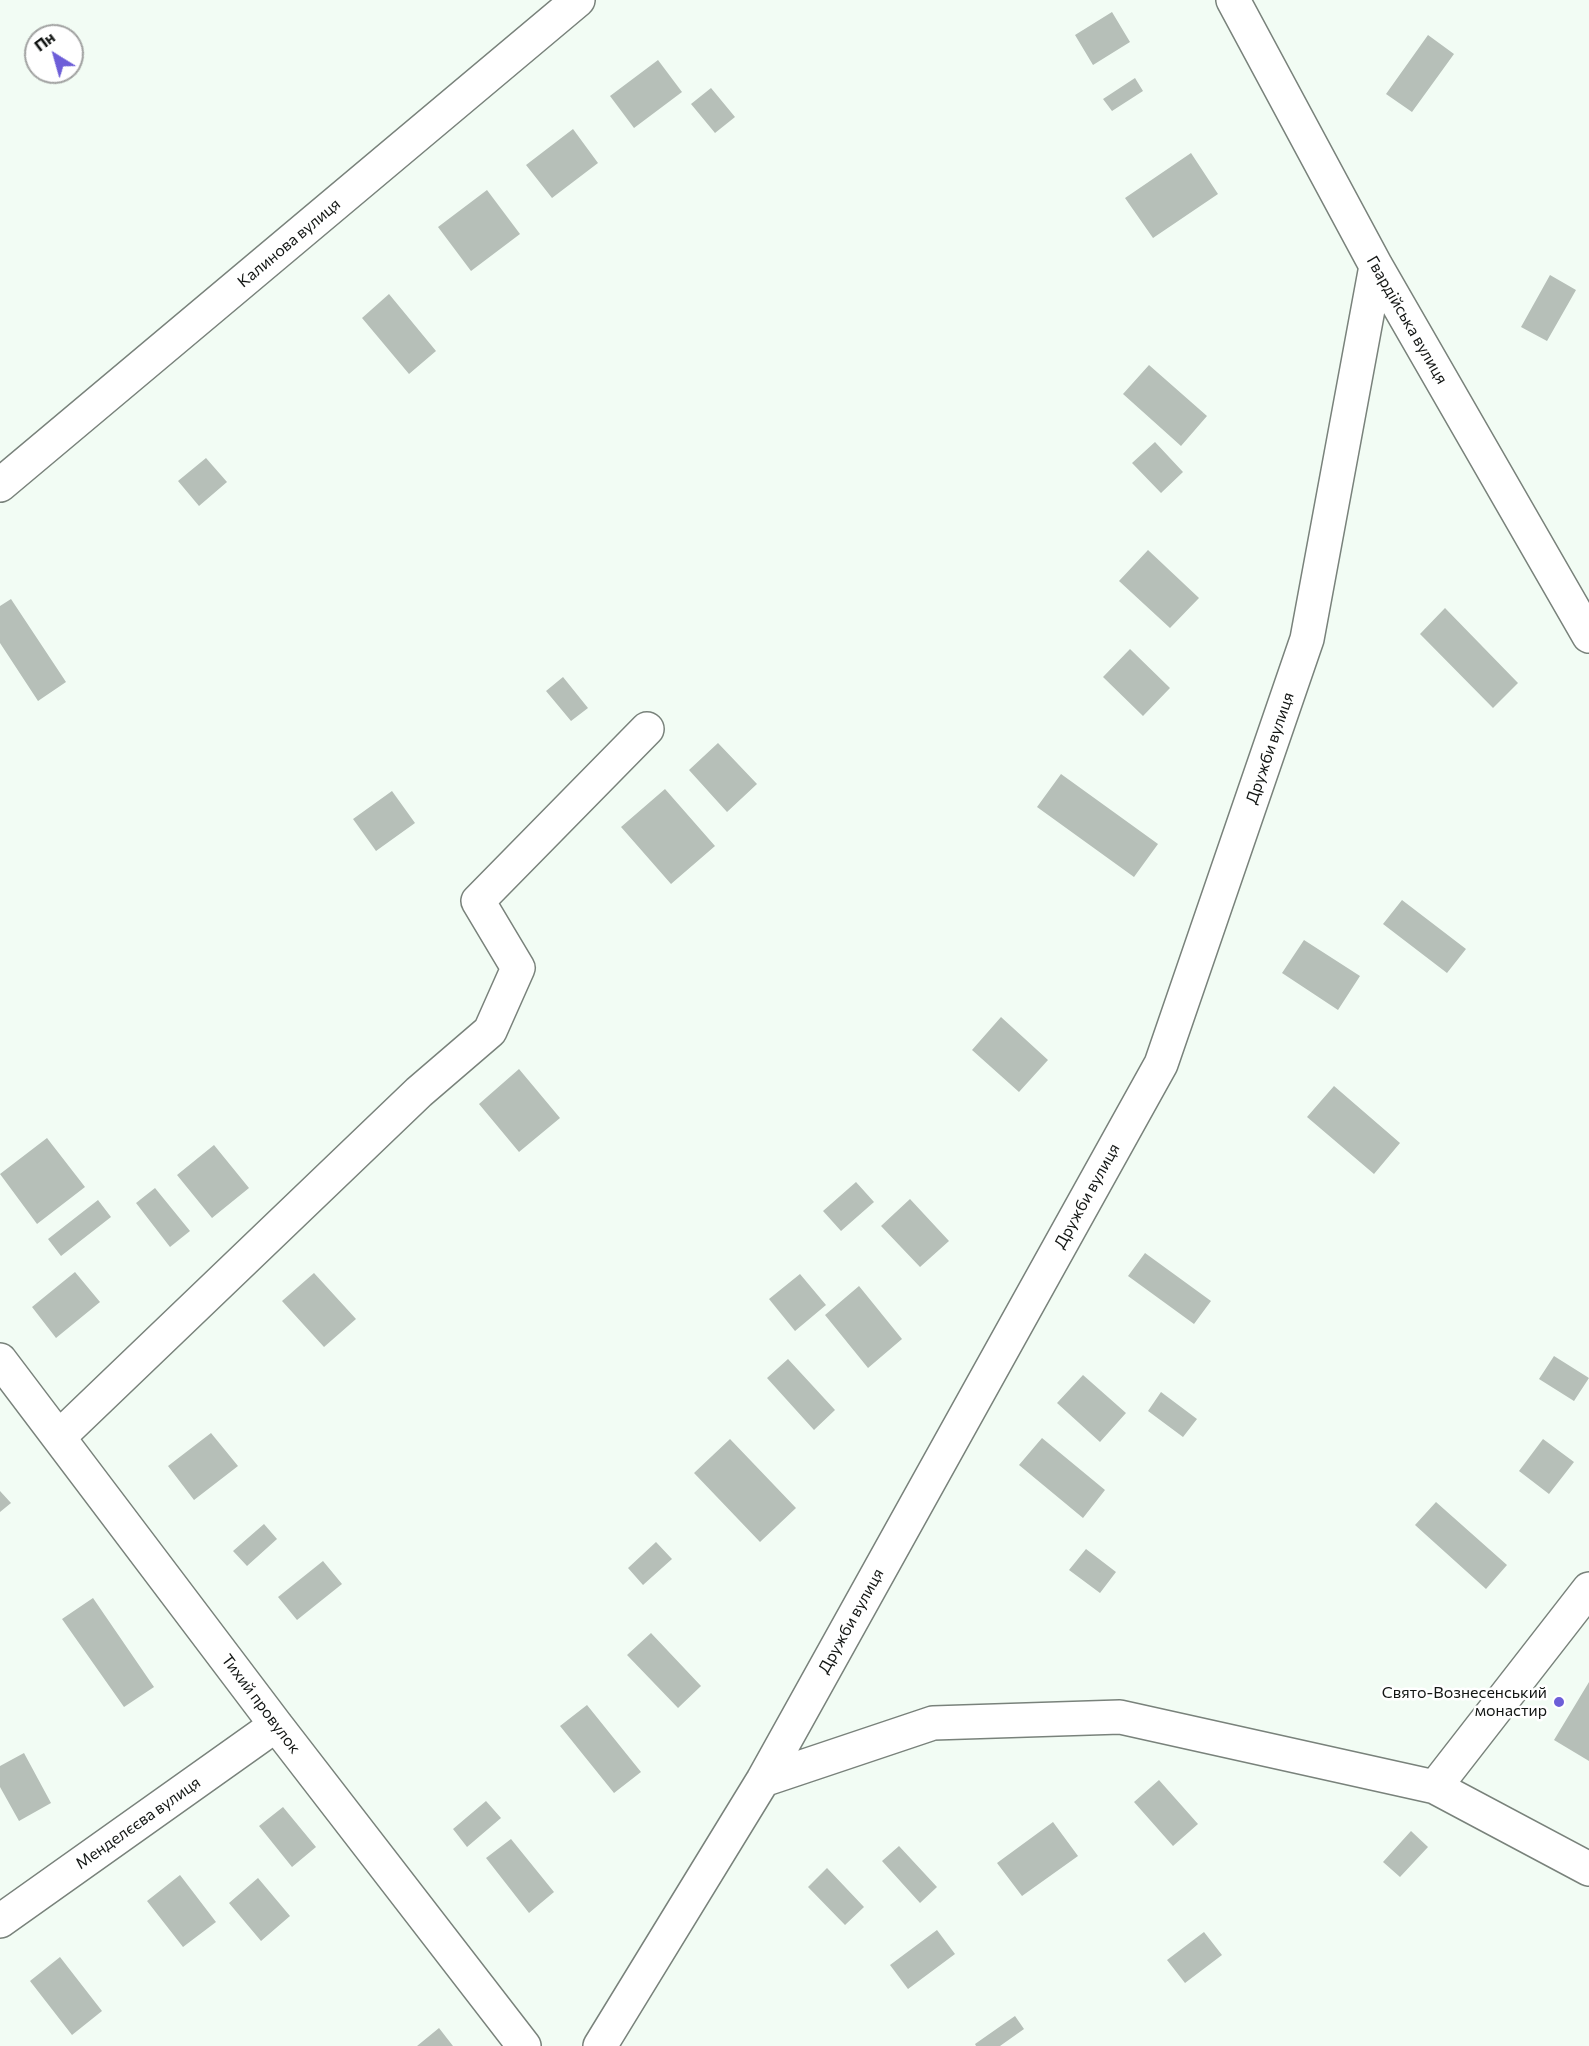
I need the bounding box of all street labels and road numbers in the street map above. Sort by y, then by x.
street label: Калинова вулиця [234,194,344,292]
street label: Гвардійська вулиця [1362,252,1452,388]
street label: Дружби вулиця [1242,690,1298,806]
street label: Дружби вулиця [1050,1140,1124,1252]
street label: Дружби вулиця [814,1565,888,1677]
street label: Тихий провулок [217,1650,305,1758]
street label: Менделєєва вулиця [72,1773,204,1873]

